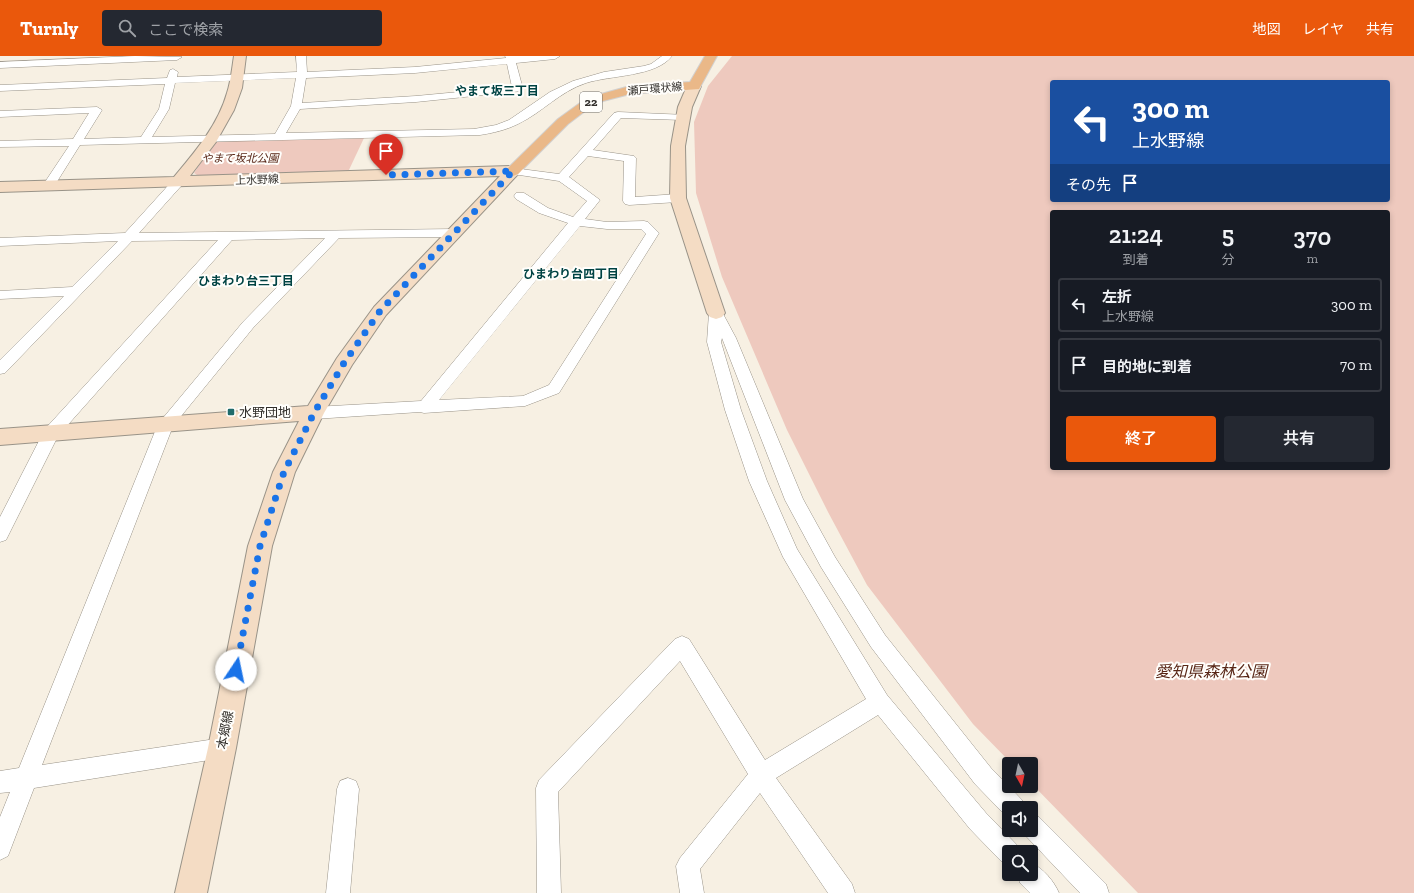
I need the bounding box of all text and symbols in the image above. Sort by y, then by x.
search box [102,10,382,46]
text: Turnly [20,17,78,40]
icon: search [116,17,138,39]
text: ここで検索 [148,21,223,39]
text: 地図 [1252,21,1280,38]
text: レイヤ [1302,21,1344,38]
text: 共有 [1366,21,1394,38]
street label: 瀬戸環状線 [627,80,683,98]
district label: やまて坂三丁目 [455,84,539,98]
road number: 22 [580,92,602,112]
text: 300 m [1132,92,1209,125]
icon: left [1066,96,1118,148]
text: 上水野線 [1132,130,1204,152]
pin [369,134,403,175]
icon: arrive [375,140,397,162]
park label: やまて坂北公園 [202,152,280,165]
icon: arrive [1119,172,1141,194]
street label: 上水野線 [235,173,279,187]
text: その先 [1066,176,1111,194]
text: 21:24 [1109,220,1163,249]
text: 5 [1222,220,1234,249]
text: 370 [1293,222,1331,251]
text: m [1307,251,1318,266]
text: 到着 [1123,252,1149,267]
text: 分 [1222,252,1235,267]
district label: ひまわり台四丁目 [523,267,619,281]
district label: ひまわり台三丁目 [198,274,294,288]
text: 左折 [1102,288,1132,306]
icon: left [1068,294,1090,316]
text: 300 m [1331,296,1372,314]
text: 上水野線 [1102,309,1154,324]
icon: arrive [1068,354,1090,376]
text: 70 m [1340,356,1372,374]
text: 目的地に到着 [1102,358,1192,376]
place label: 水野団地 [239,405,291,420]
marker: 水野団地 [226,407,236,417]
button: 終了 [1066,416,1216,462]
button: 共有 [1224,416,1374,462]
position arrow [215,649,257,691]
park label: 愛知県森林公園 [1155,662,1269,681]
street label: 本郷線 [214,709,236,751]
north arrow [1002,757,1038,793]
map controls [1002,757,1038,881]
button: sound [1002,801,1038,837]
button: search [1002,845,1038,881]

